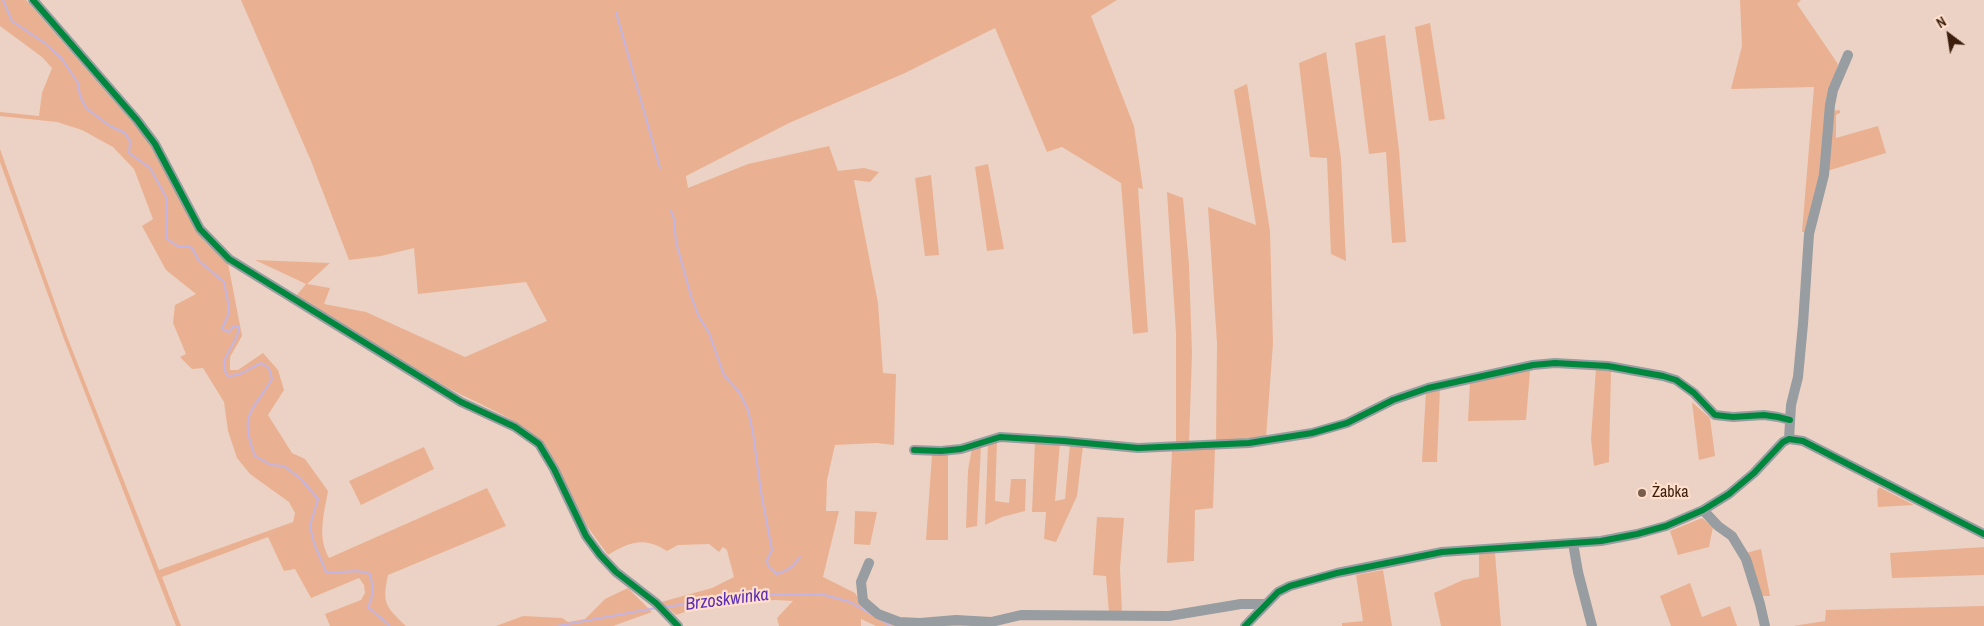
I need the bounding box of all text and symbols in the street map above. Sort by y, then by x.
north arrow [1924,10,1974,60]
text: N [1933,12,1949,32]
place label: Żabka [1652,483,1688,503]
marker: Żabka [1636,487,1648,499]
water label: Brzoskwinka [684,584,770,616]

